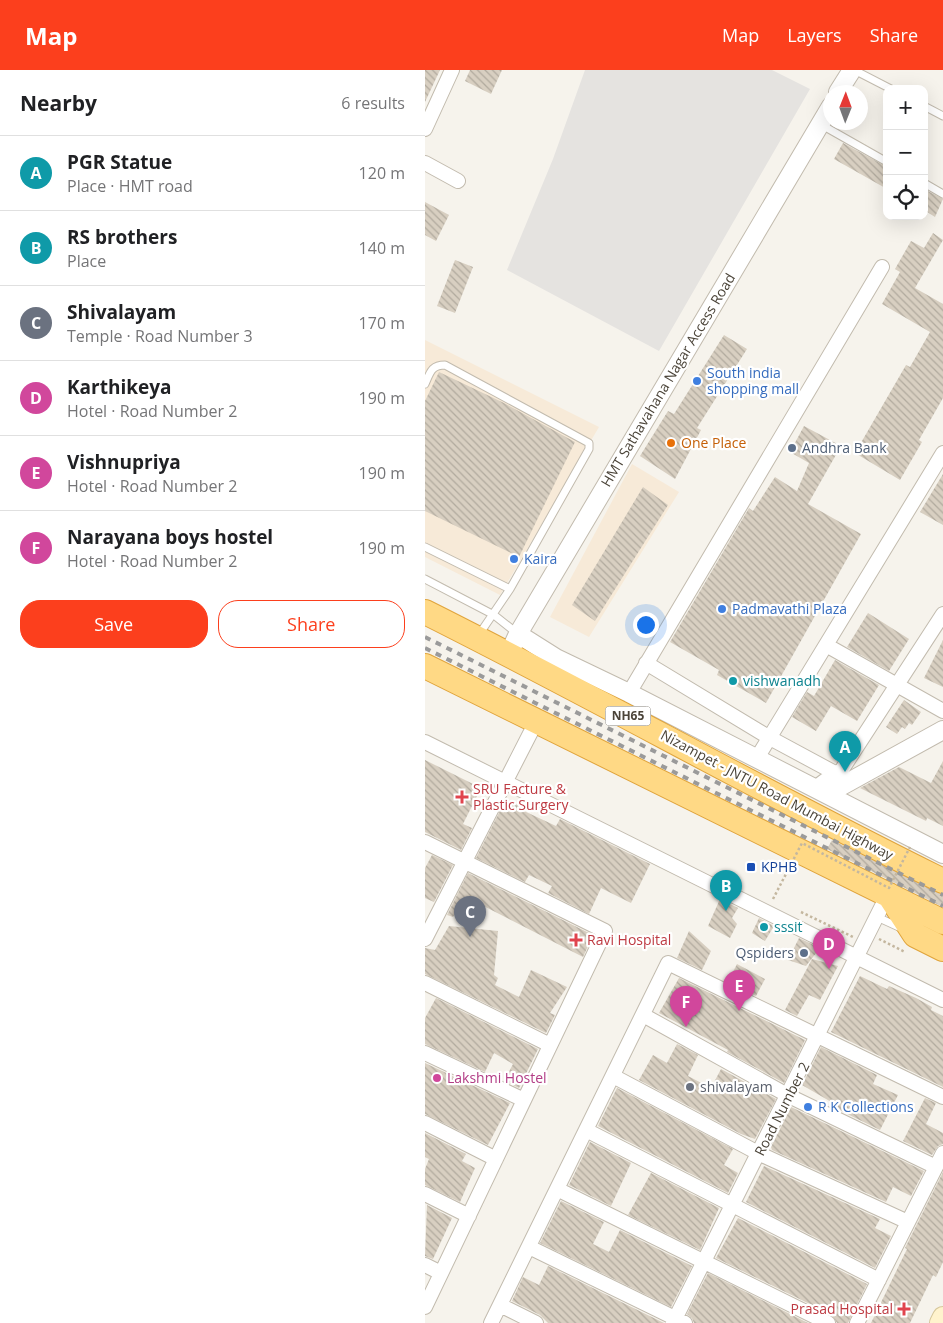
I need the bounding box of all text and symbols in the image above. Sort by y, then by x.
text: Map [25,19,77,52]
text: Map [722,23,759,47]
text: Layers [787,23,842,47]
text: Share [870,23,918,47]
north arrow [823,85,868,130]
map controls [883,85,928,220]
button: + [883,85,928,130]
text: Nearby [20,89,97,117]
text: 6 results [341,92,405,114]
button: − [883,130,928,175]
text: PGR Statue [67,149,172,175]
text: A [30,162,42,184]
text: 120 m [359,162,405,184]
text: Place · HMT road [67,175,193,197]
button: locate [883,175,928,220]
text: RS brothers [67,224,177,250]
text: B [31,237,41,259]
text: 140 m [359,237,405,259]
text: Place [67,250,106,272]
street label: HMT Sathavahana Nagar Access Road [596,270,739,490]
text: Shivalayam [67,299,176,325]
text: C [31,312,41,334]
text: 170 m [359,312,405,334]
text: Temple · Road Number 3 [67,325,253,347]
place label: South india shopping mall [707,363,799,398]
text: Karthikeya [67,374,172,400]
marker: South india shopping mall [691,375,703,387]
text: D [30,387,42,409]
text: 190 m [359,387,405,409]
text: Hotel · Road Number 2 [67,400,237,422]
place label: One Place [681,433,746,452]
marker: One Place [665,437,677,449]
place label: Andhra Bank [802,438,887,457]
marker: Andhra Bank [786,442,798,454]
text: Vishnupriya [67,449,181,475]
text: E [32,462,40,484]
text: 190 m [359,462,405,484]
text: Hotel · Road Number 2 [67,475,237,497]
text: Narayana boys hostel [67,524,273,550]
text: F [32,537,40,559]
text: 190 m [359,537,405,559]
place label: Kaira [524,549,557,568]
text: Hotel · Road Number 2 [67,550,237,572]
marker: Kaira [508,553,520,565]
place label: Padmavathi Plaza [732,599,847,618]
button: Save [20,600,208,648]
button: Share [218,600,405,648]
marker: Padmavathi Plaza [716,603,728,615]
your location [633,612,659,638]
place label: vishwanadh [743,671,821,690]
marker: vishwanadh [727,675,739,687]
road number: NH65 [605,706,651,726]
street label: Nizampet - JNTU Road Mumbai Highway [658,725,898,865]
pin: A [829,731,861,772]
place label: SRU Facture & Plastic Surgery [473,779,569,814]
marker: SRU Facture & Plastic Surgery [455,790,469,804]
place label: KPHB [761,857,797,876]
marker: KPHB [745,861,757,873]
pin: B [710,870,742,911]
pin: C [454,896,486,937]
place label: sssit [774,917,803,936]
marker: sssit [758,921,770,933]
pin: D [813,928,845,969]
place label: Ravi Hospital [587,930,671,949]
marker: Ravi Hospital [569,933,583,947]
place label: Qspiders [736,943,794,962]
marker: Qspiders [798,947,810,959]
pin: E [723,970,755,1011]
pin: F [670,986,702,1027]
street label: Road Number 2 [750,1059,813,1159]
place label: Lakshmi Hostel [447,1068,547,1087]
marker: Lakshmi Hostel [431,1072,443,1084]
place label: shivalayam [700,1077,773,1096]
marker: shivalayam [684,1081,696,1093]
place label: R K Collections [818,1097,914,1116]
marker: R K Collections [802,1101,814,1113]
place label: Prasad Hospital [791,1299,893,1318]
marker: Prasad Hospital [897,1302,911,1316]

